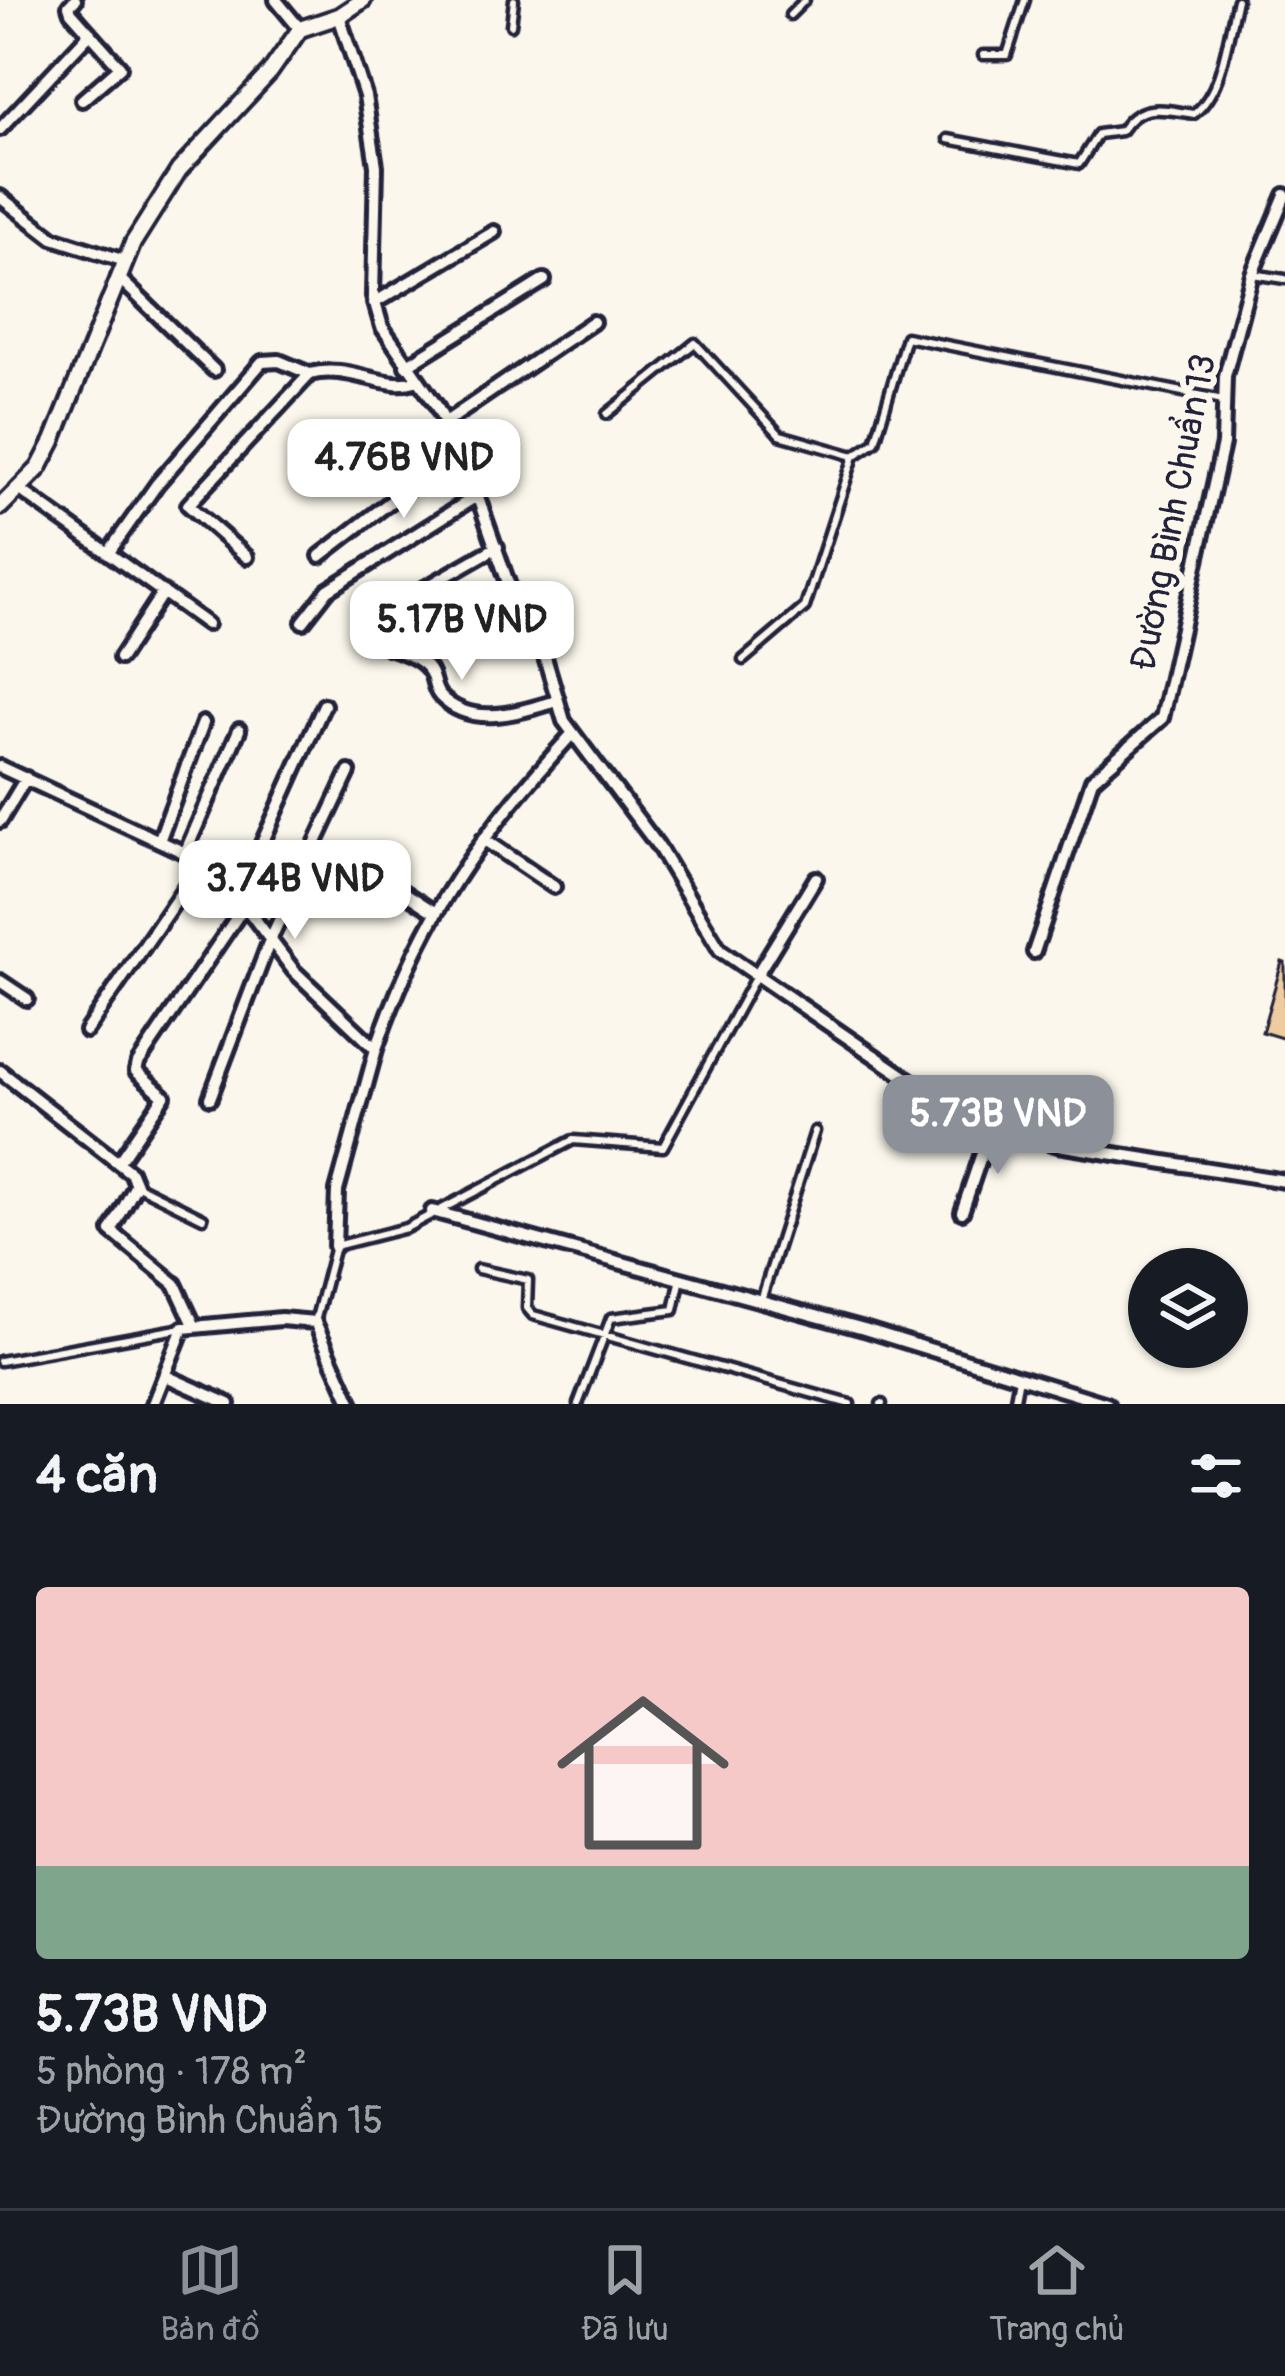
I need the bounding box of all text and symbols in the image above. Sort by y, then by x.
street label: Đường Bình Chuẩn 13 [1120,350,1226,674]
pin: 4.76B VND [267,419,541,521]
text: 4.76B VND [314,433,494,482]
pin: 5.17B VND [325,581,599,683]
text: 5.17B VND [377,595,547,644]
pin: 3.74B VND [158,840,432,942]
text: 3.74B VND [206,854,384,903]
pin: 5.73B VND [861,1075,1135,1177]
text: 5.73B VND [910,1089,1086,1138]
map controls [1128,1248,1248,1368]
button: layers [1128,1248,1248,1368]
icon: filters [1183,1443,1249,1509]
text: 4 căn [36,1444,158,1508]
icon: home [535,1665,751,1881]
text: 5.73B VND [36,1983,267,2047]
text: 5 phòng · 178 m² [36,2047,307,2096]
text: Đường Bình Chuẩn 15 [36,2096,384,2145]
tab: Bản đồ [160,2237,260,2350]
tab: Đã lưu [581,2237,669,2350]
tab: Trang chủ [989,2237,1125,2350]

